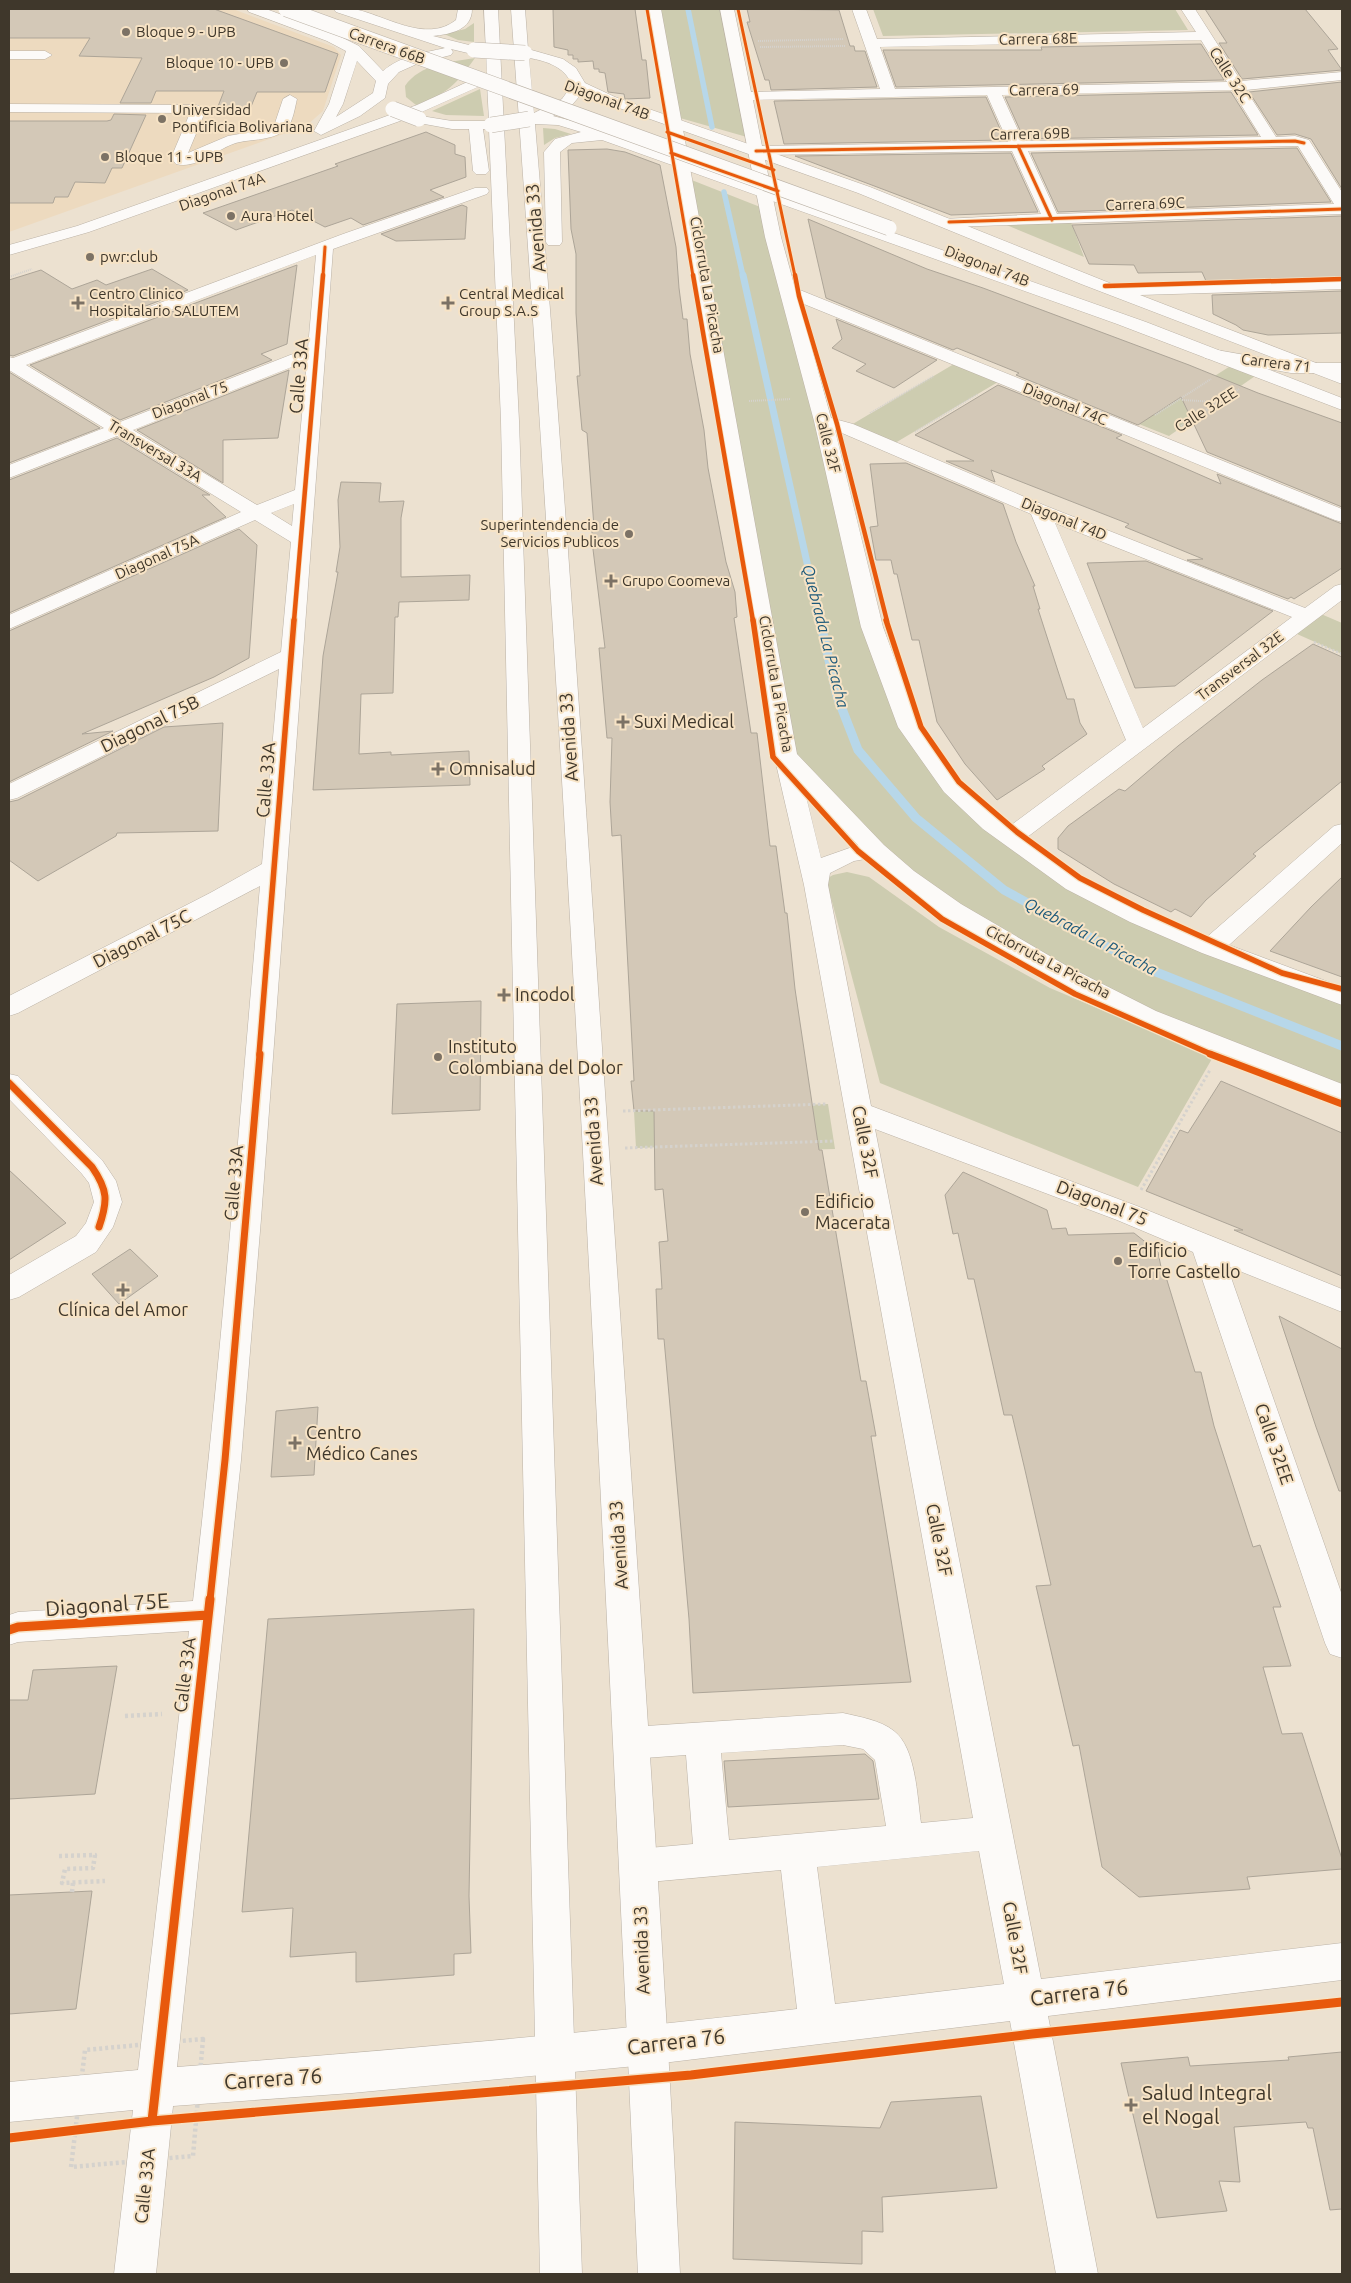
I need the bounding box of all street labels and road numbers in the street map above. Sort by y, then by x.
street label: Carrera 66B [347,24,428,67]
street label: Carrera 68E [998,29,1077,48]
street label: Calle 32C [1206,44,1255,106]
street label: Diagonal 74B [562,76,652,123]
street label: Carrera 69 [1009,80,1079,99]
street label: Carrera 69B [990,124,1070,143]
street label: Diagonal 74A [177,169,267,214]
street label: Avenida 33 [521,183,549,273]
street label: Carrera 69C [1105,194,1185,213]
street label: Ciclorruta La Picacha [687,215,728,355]
street label: Diagonal 74B [942,242,1032,289]
street label: Calle 33A [285,337,311,415]
street label: Carrera 71 [1240,350,1312,375]
street label: Diagonal 75 [149,377,230,422]
street label: Diagonal 74C [1021,379,1110,428]
street label: Calle 32EE [1171,384,1240,435]
street label: Calle 32F [813,411,844,475]
street label: Transversal 33A [106,416,205,485]
street label: Diagonal 74D [1019,494,1109,543]
street label: Diagonal 75A [112,530,201,583]
street label: Ciclorruta La Picacha [756,614,797,754]
street label: Transversal 32E [1193,627,1287,704]
street label: Diagonal 75B [97,691,202,756]
street label: Avenida 33 [555,692,581,782]
street label: Calle 33A [252,741,278,819]
street label: Diagonal 75C [89,905,194,971]
street label: Ciclorruta La Picacha [983,921,1113,1002]
street label: Avenida 33 [580,1096,606,1186]
street label: Calle 32F [849,1104,883,1180]
street label: Calle 33A [220,1144,246,1222]
street label: Diagonal 75 [1054,1176,1151,1229]
street label: Calle 32EE [1252,1401,1298,1487]
street label: Avenida 33 [605,1500,631,1590]
street label: Calle 32F [923,1502,957,1578]
street label: Diagonal 75E [44,1588,169,1620]
street label: Calle 33A [169,1636,199,1714]
street label: Calle 32F [1000,1900,1032,1976]
street label: Avenida 33 [629,1905,653,1995]
street label: Carrera 76 [1029,1974,1129,2010]
street label: Carrera 76 [626,2023,726,2059]
street label: Carrera 76 [223,2063,323,2093]
street label: Calle 33A [130,2147,158,2225]

